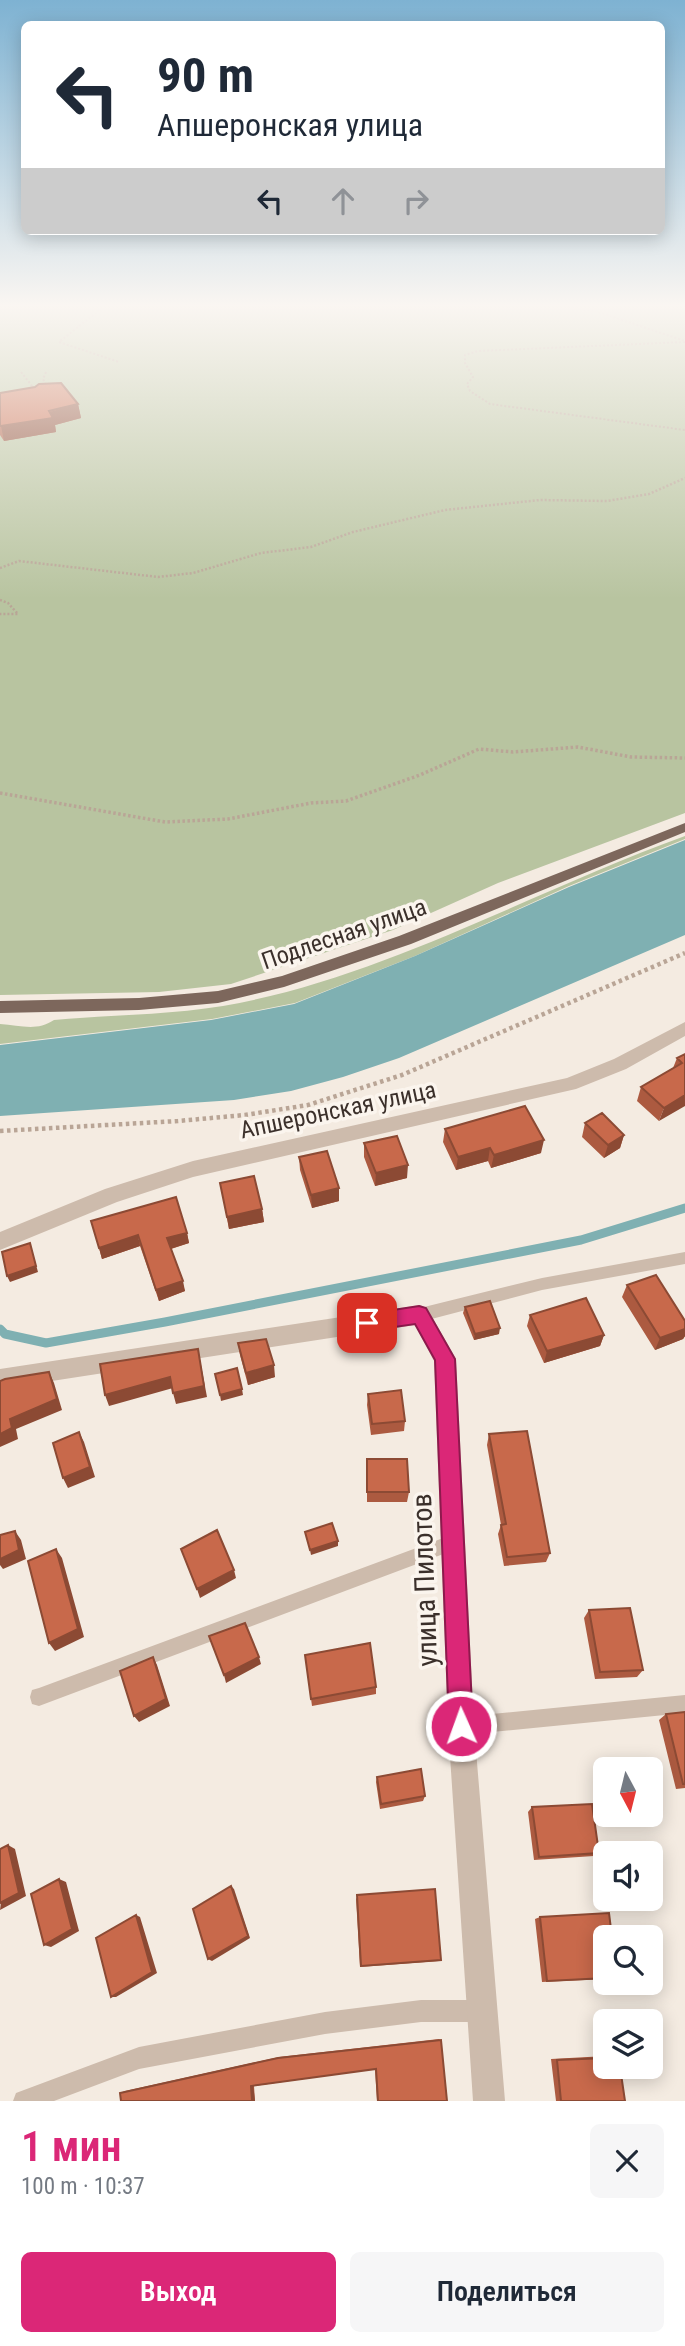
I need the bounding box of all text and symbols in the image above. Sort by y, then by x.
text: 90 m [157,47,254,104]
icon: left [42,49,133,140]
text: Апшеронская улица [157,106,423,144]
icon: left [251,182,289,220]
icon: ahead [324,182,362,220]
icon: right [397,182,435,220]
street label: Подлесная улица [258,893,430,975]
street label: Апшеронская улица [237,1076,439,1144]
pin [337,1293,397,1353]
icon: arrive [348,1304,386,1342]
street label: улица Пилотов [405,1493,444,1667]
position arrow [424,1689,498,1763]
north arrow [593,1757,663,1827]
map controls [593,1757,663,2079]
button: sound [593,1841,663,1911]
button: search [593,1925,663,1995]
button: layers [593,2009,663,2079]
text: 1 мин [21,2122,122,2171]
button: close [590,2124,664,2198]
text: 100 m · 10:37 [21,2173,145,2200]
button: Выход [21,2252,336,2332]
button: Поделиться [350,2252,664,2332]

